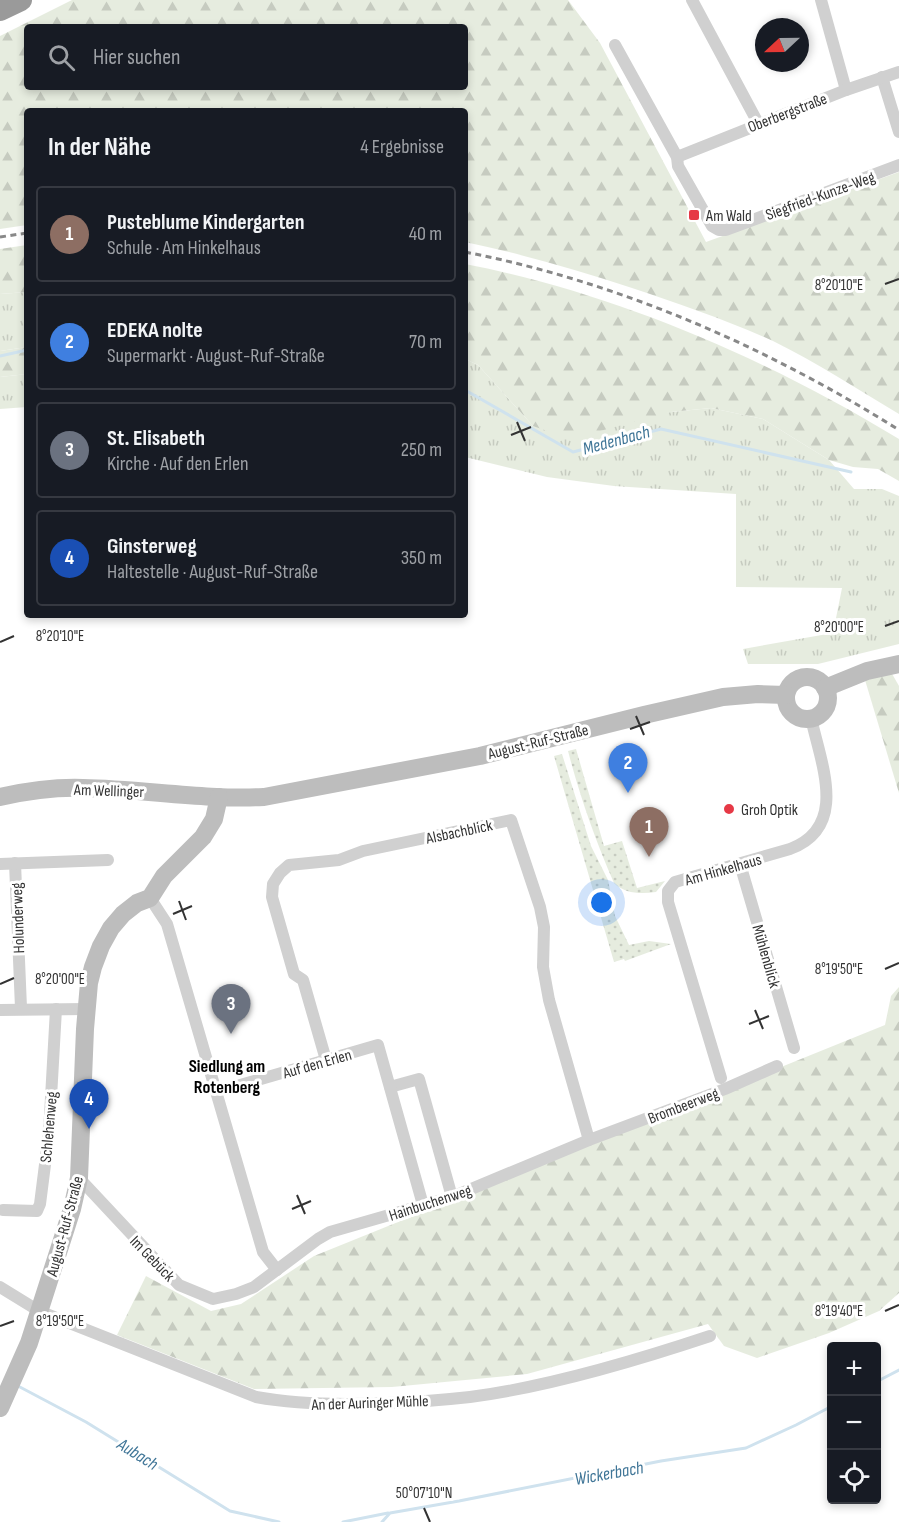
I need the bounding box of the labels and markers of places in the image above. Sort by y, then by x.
place label: Am Wald [705,207,752,226]
marker: Am Wald [687,208,701,222]
pin: 2 [608,744,648,793]
place label: Groh Optik [741,801,798,820]
marker: Groh Optik [722,802,736,816]
pin: 1 [630,808,668,857]
pin: 3 [212,984,250,1034]
pin: 4 [70,1080,109,1129]

